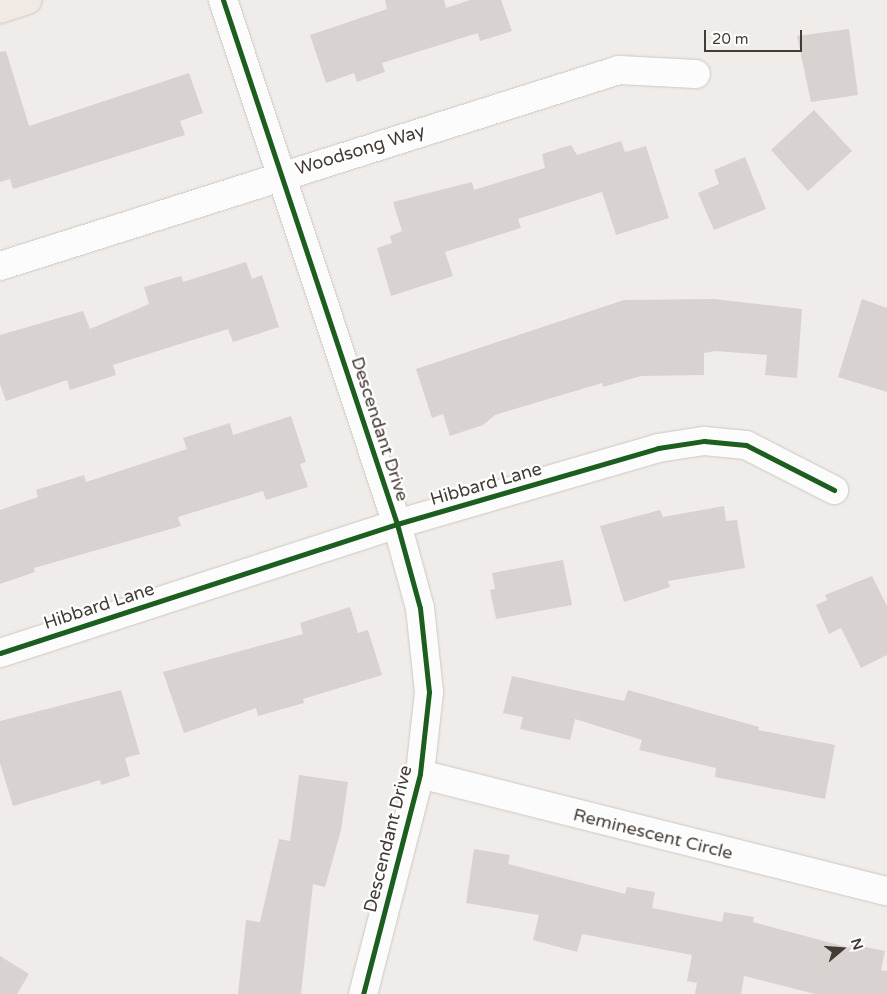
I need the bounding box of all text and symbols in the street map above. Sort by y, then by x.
scale bar [707,20,804,52]
text: 20 m [712,30,749,48]
street label: Woodsong Way [293,120,427,180]
street label: Descendant Drive [346,354,414,504]
street label: Hibbard Lane [428,458,544,510]
street label: Hibbard Lane [41,578,157,634]
street label: Descendant Drive [359,763,417,915]
street label: Reminescent Circle [571,804,735,864]
north arrow [817,924,867,974]
text: N [847,936,867,952]

